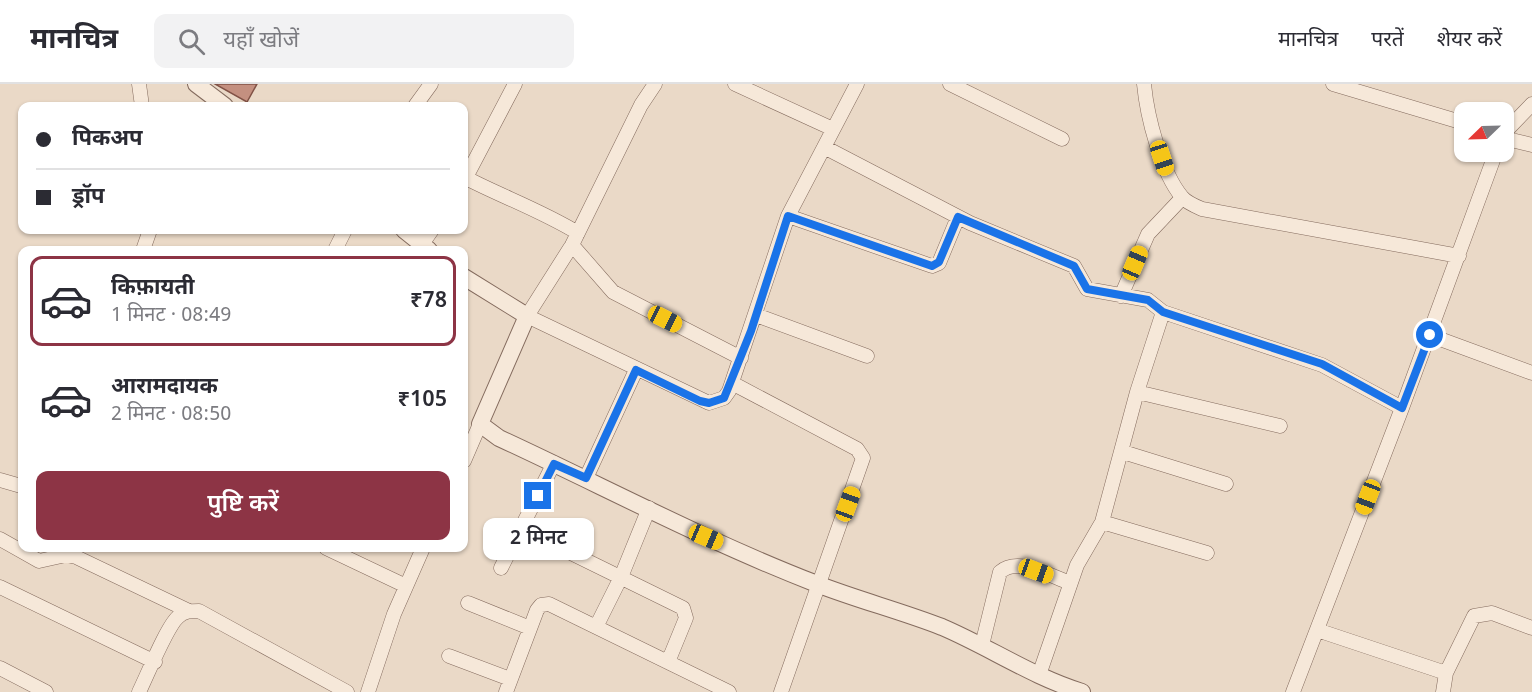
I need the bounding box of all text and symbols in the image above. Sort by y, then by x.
search box [154,14,574,68]
text: मानचित्र [30,23,118,59]
icon: search [175,25,208,58]
text: यहाँ खोजें [223,27,299,56]
text: मानचित्र [1278,27,1338,55]
text: परतें [1371,27,1404,55]
text: शेयर करें [1437,27,1502,55]
north arrow [1454,102,1514,162]
map controls [1454,102,1514,162]
text: पिकअप [72,125,143,154]
car [1148,138,1176,178]
text: ड्रॉप [72,183,105,212]
car [1120,243,1150,283]
icon: car [39,274,93,328]
text: किफ़ायती [111,274,195,303]
text: ₹78 [410,287,447,316]
text: 1 मिनट · 08:49 [111,303,231,329]
car [645,303,685,335]
route start [1416,321,1443,348]
icon: car [39,373,93,427]
text: आरामदायक [111,373,218,402]
text: ₹105 [398,386,447,415]
text: 2 मिनट · 08:50 [111,402,231,428]
button: पुष्टि करें [36,471,450,540]
car [1353,477,1383,517]
route end [524,482,551,509]
car [833,484,863,524]
callout: 2 मिनट [482,517,594,559]
car [686,522,726,552]
text: 2 मिनट [510,526,567,552]
car [1016,556,1056,586]

